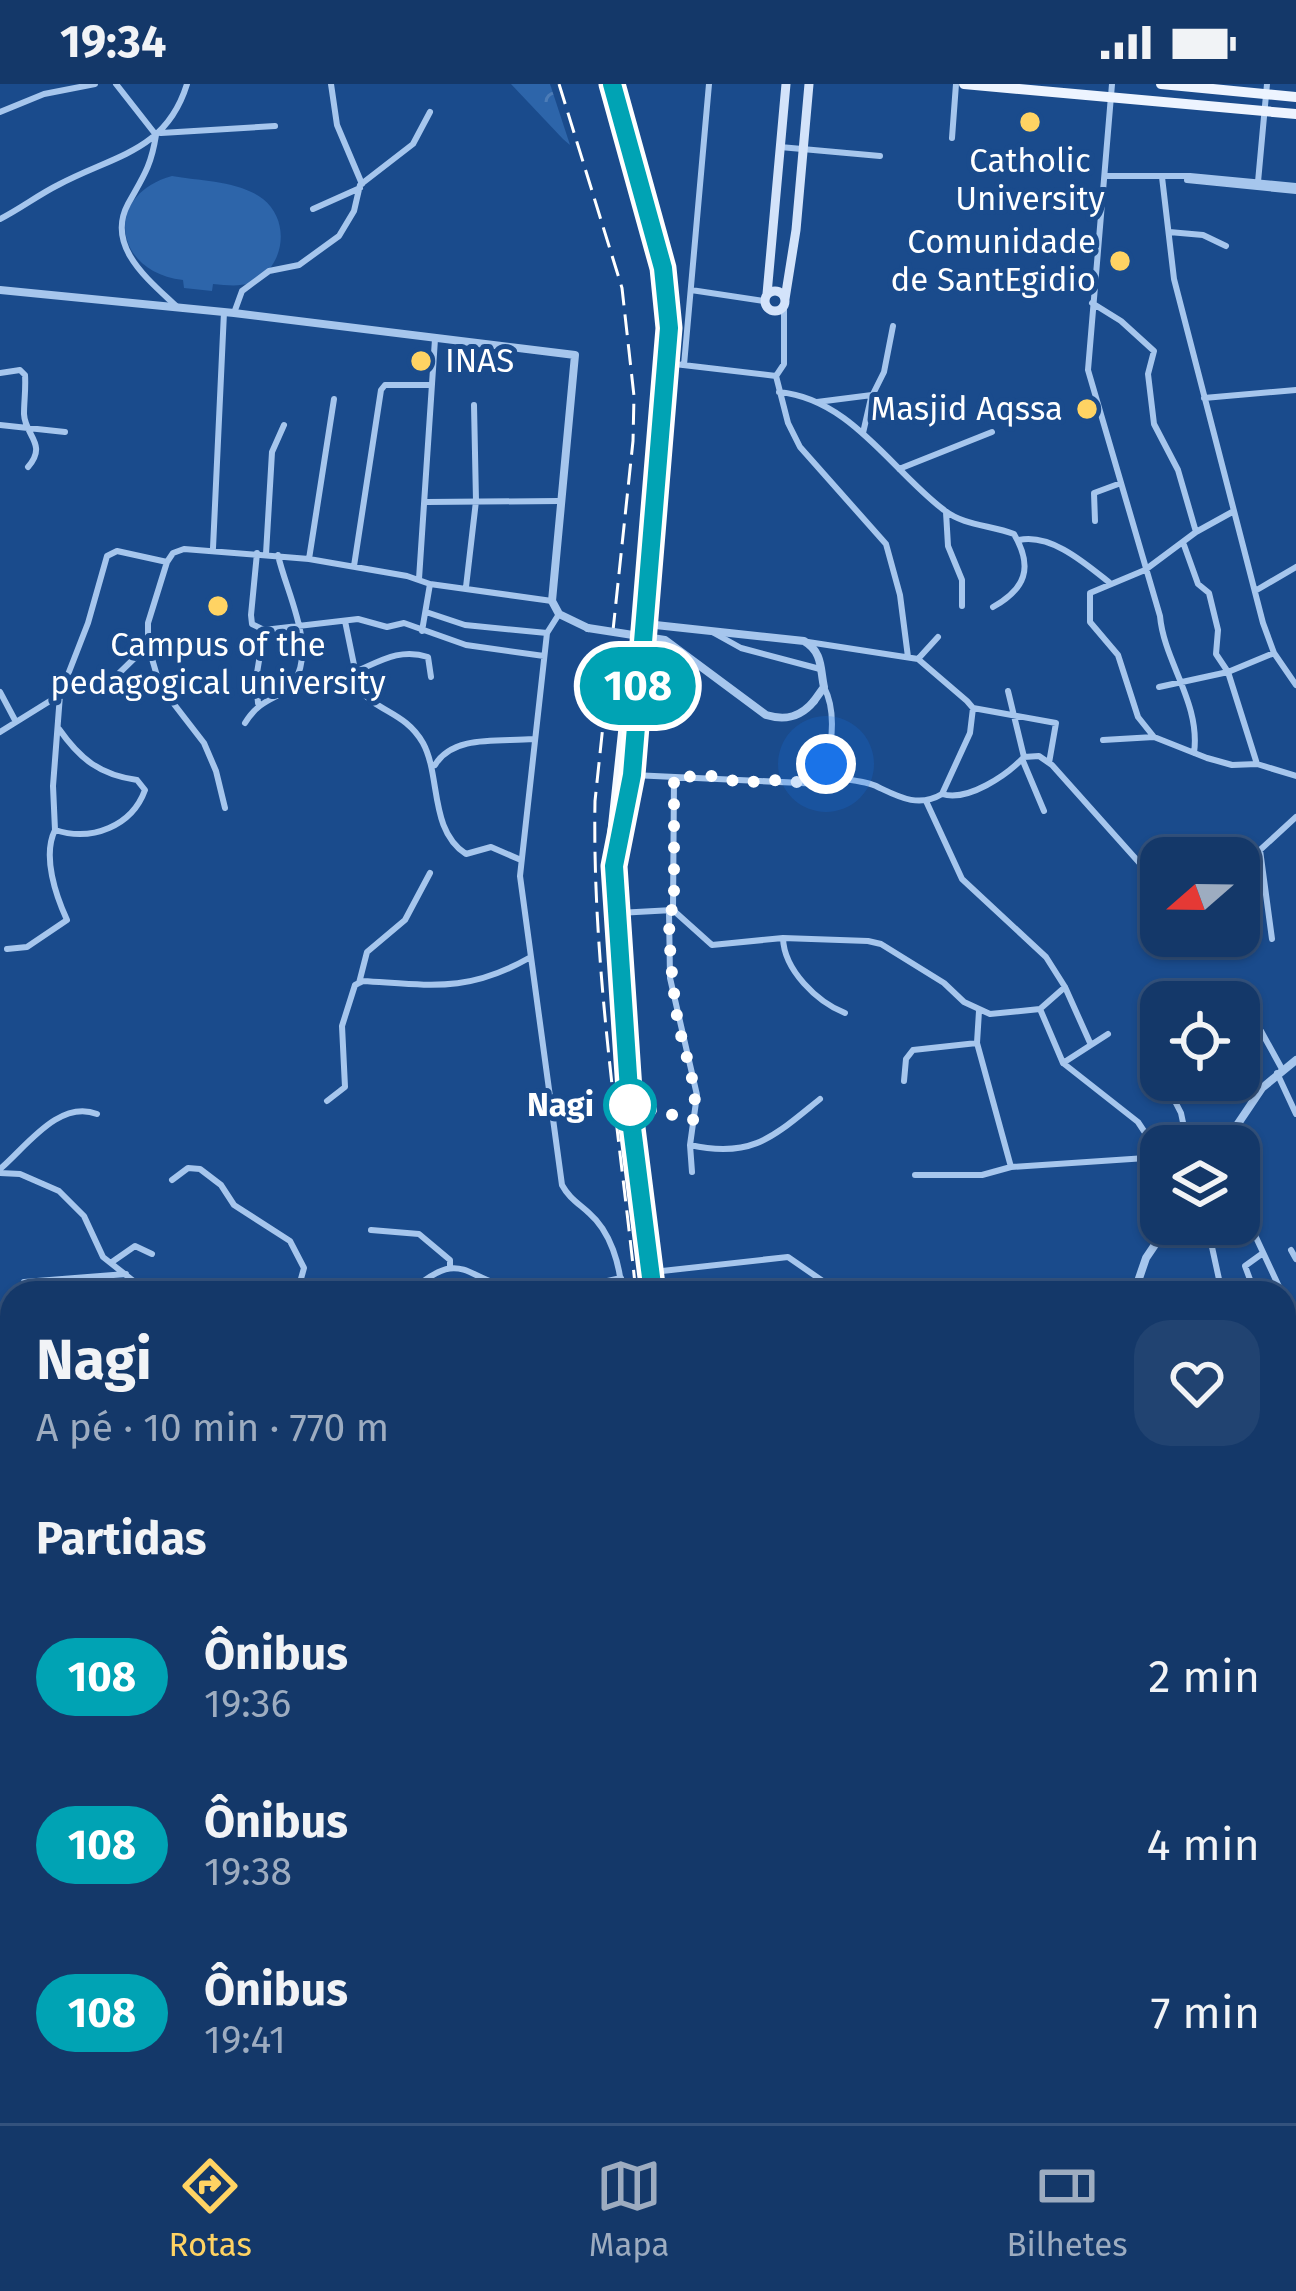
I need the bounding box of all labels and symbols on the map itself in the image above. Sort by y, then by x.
marker: Catholic University [1017,109,1043,135]
place label: Catholic University [955,141,1105,219]
place label: Comunidade de SantEgidio [891,222,1096,300]
marker: Comunidade de SantEgidio [1107,248,1133,274]
place label: INAS [445,341,514,381]
marker: INAS [408,348,434,374]
place label: Masjid Aqssa [871,389,1063,429]
marker: Masjid Aqssa [1074,396,1100,422]
marker: Campus of the pedagogical university [205,593,231,619]
place label: Campus of the pedagogical university [50,625,386,703]
line badge: 108 [569,647,707,725]
your location [796,734,856,794]
north arrow [1140,837,1260,957]
marker: Nagi [605,1080,655,1130]
place label: Nagi [527,1085,594,1125]

